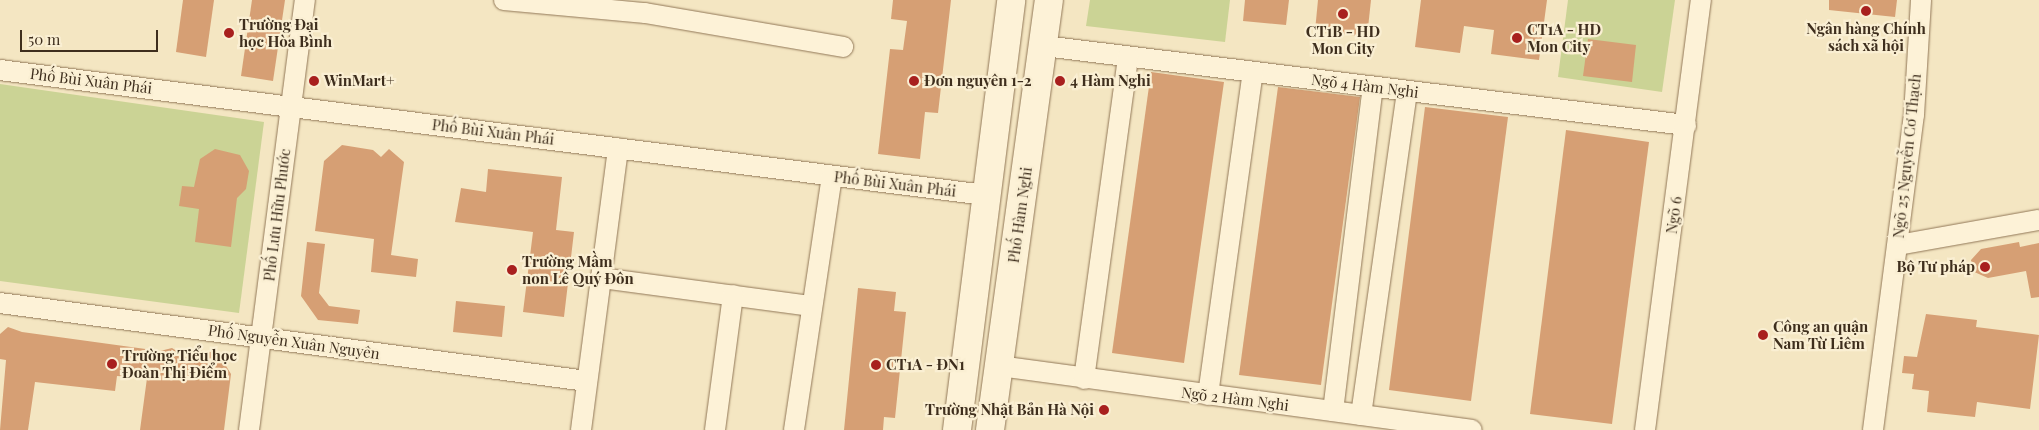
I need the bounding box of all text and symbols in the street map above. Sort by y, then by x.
marker: Ngân hàng Chính sách xã hội [1860,5,1872,17]
marker: CT1B - HD Mon City [1337,8,1349,20]
place label: Trường Đại học Hòa Bình [239,15,332,50]
place label: Ngân hàng Chính sách xã hội [1806,19,1926,54]
scale bar [22,20,160,52]
place label: CT1A - HD Mon City [1527,20,1601,55]
place label: CT1B - HD Mon City [1306,22,1380,57]
marker: Trường Đại học Hòa Bình [223,27,235,39]
text: 50 m [28,29,60,49]
marker: CT1A - HD Mon City [1511,32,1523,44]
street label: Phố Bùi Xuân Phái [29,65,153,97]
street label: Ngõ 4 Hàm Nghi [1310,70,1420,102]
place label: WinMart+ [324,72,395,90]
place label: Đơn nguyên 1-2 [924,72,1032,90]
place label: 4 Hàm Nghi [1070,72,1151,90]
street label: Ngõ 25 Nguyễn Cơ Thạch [1889,73,1925,239]
marker: WinMart+ [308,75,320,87]
marker: Đơn nguyên 1-2 [908,75,920,87]
marker: 4 Hàm Nghi [1054,75,1066,87]
street label: Phố Bùi Xuân Phái [431,116,555,148]
street label: Phố Lưu Hữu Phước [260,148,294,282]
street label: Phố Hàm Nghi [1004,166,1036,264]
street label: Phố Bùi Xuân Phái [833,168,957,200]
street label: Ngõ 6 [1662,195,1686,235]
place label: Trường Mầm non Lê Quý Đôn [522,252,634,287]
place label: Bộ Tư pháp [1896,258,1975,276]
marker: Bộ Tư pháp [1979,261,1991,273]
marker: Trường Mầm non Lê Quý Đôn [506,264,518,276]
place label: Công an quận Nam Từ Liêm [1773,317,1868,352]
street label: Phố Nguyễn Xuân Nguyên [207,321,381,363]
marker: Công an quận Nam Từ Liêm [1757,329,1769,341]
place label: Trường Tiểu học Đoàn Thị Điểm [122,346,237,381]
place label: CT1A - ĐN1 [886,356,965,374]
marker: Trường Tiểu học Đoàn Thị Điểm [106,358,118,370]
marker: CT1A - ĐN1 [870,359,882,371]
street label: Ngõ 2 Hàm Nghi [1180,383,1290,415]
place label: Trường Nhật Bản Hà Nội [925,401,1094,419]
marker: Trường Nhật Bản Hà Nội [1098,404,1110,416]

